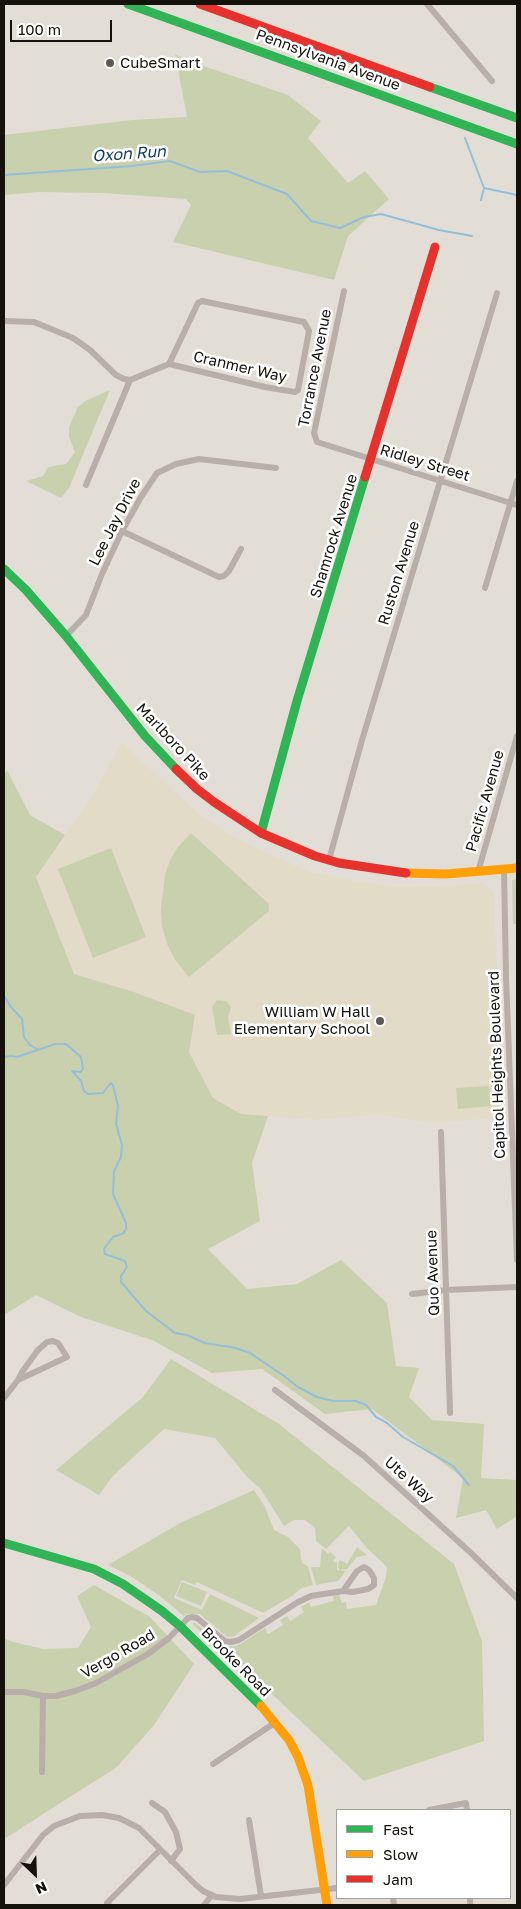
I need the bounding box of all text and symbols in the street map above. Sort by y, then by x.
scale bar [12,10,115,42]
text: 100 m [18,20,61,38]
street label: Pennsylvania Avenue [253,25,403,95]
place label: CubeSmart [120,54,201,72]
marker: CubeSmart [104,57,116,69]
water label: Oxon Run [92,142,166,166]
street label: Torrance Avenue [295,307,335,429]
street label: Cranmer Way [191,347,289,387]
street label: Ridley Street [378,441,472,485]
street label: Shamrock Avenue [307,472,361,600]
street label: Lee Jay Drive [85,475,145,569]
street label: Ruston Avenue [375,519,423,627]
street label: Marlboro Pike [133,700,213,784]
street label: Pacific Avenue [462,748,508,854]
street label: Capitol Heights Boulevard [485,971,509,1159]
place label: William W Hall Elementary School [234,1003,370,1038]
marker: William W Hall Elementary School [374,1015,386,1027]
street label: Quo Avenue [423,1230,443,1316]
street label: Ute Way [381,1453,437,1507]
street label: Brooke Road [197,1623,275,1701]
street label: Vergo Road [78,1626,158,1682]
legend [336,1809,511,1899]
text: Fast [383,1820,414,1838]
text: Slow [383,1845,418,1863]
north arrow [10,1849,60,1899]
text: Jam [383,1870,413,1888]
text: N [33,1878,50,1898]

